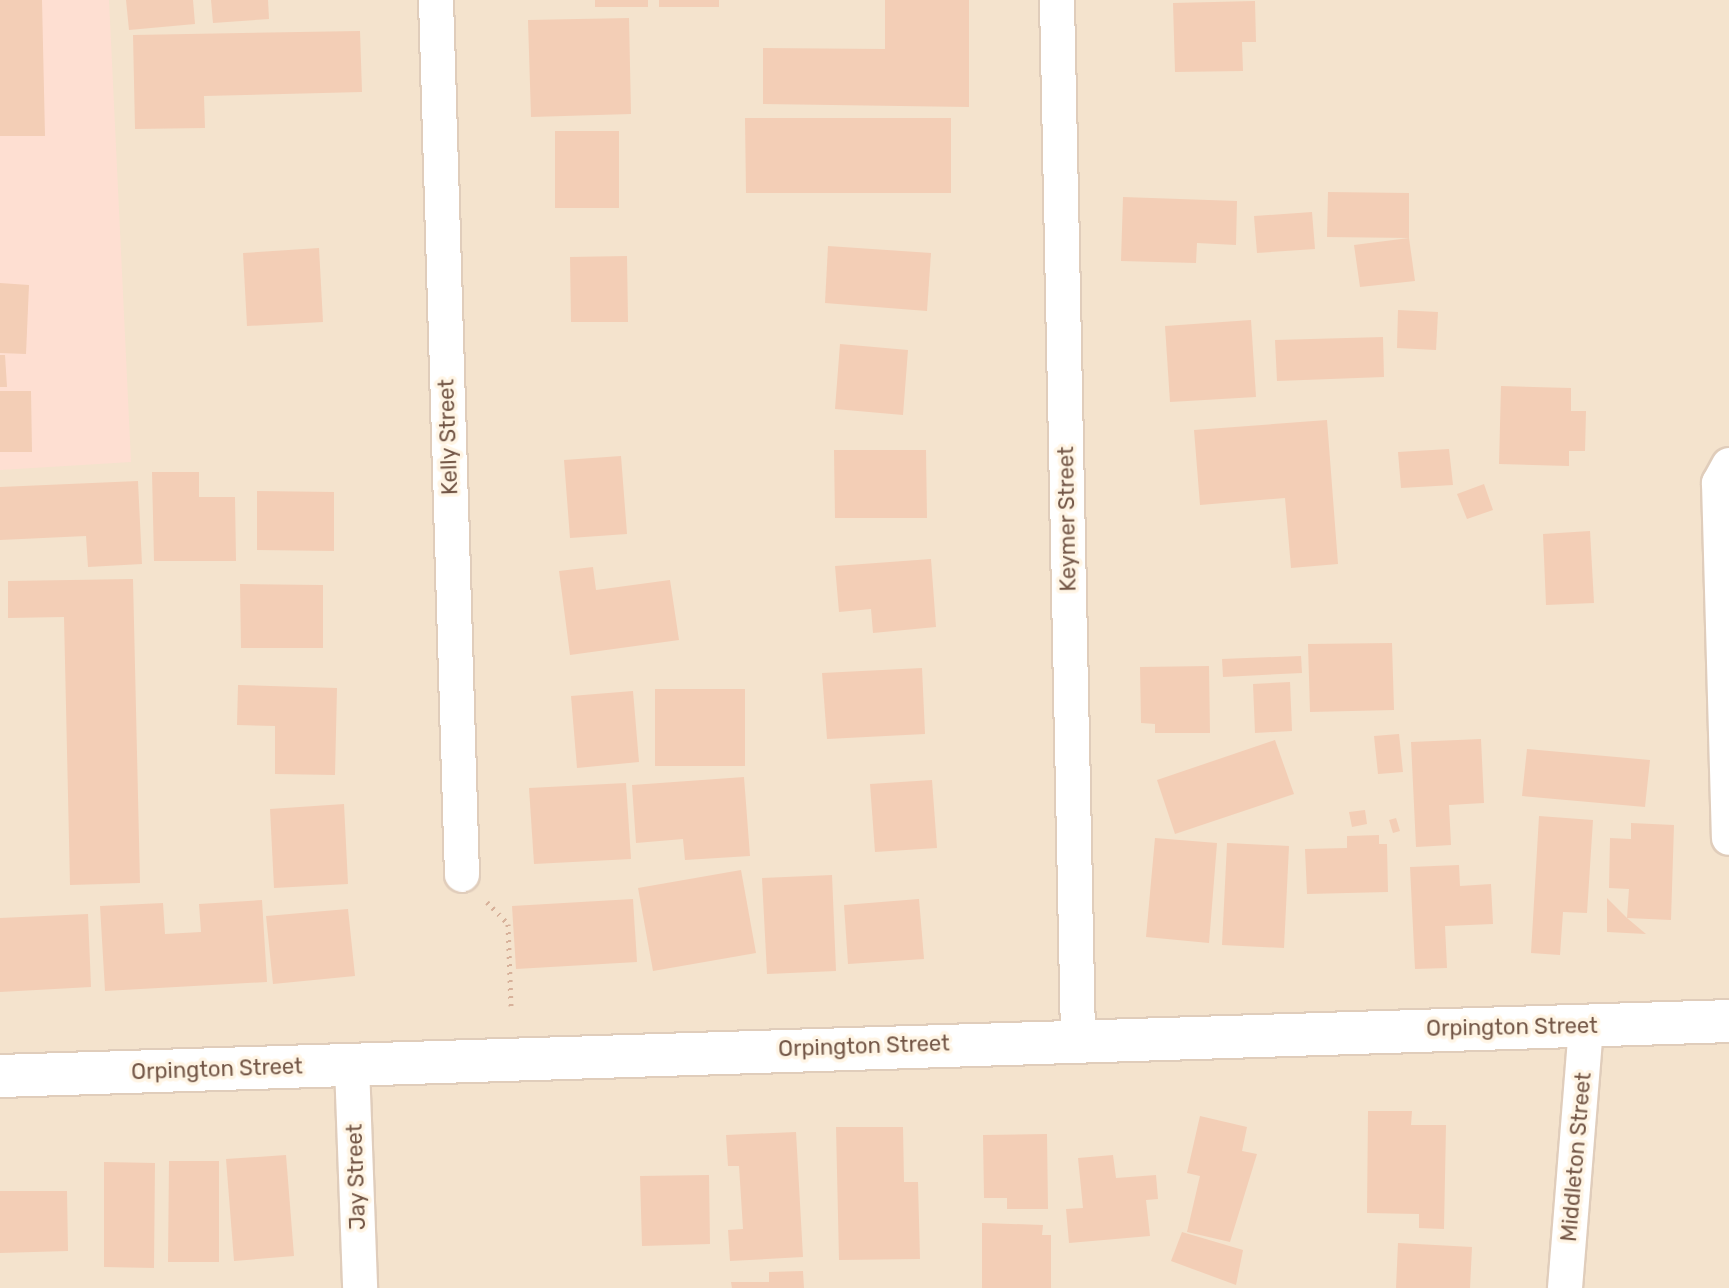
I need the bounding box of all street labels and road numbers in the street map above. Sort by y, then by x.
street label: Kelly Street [433,378,463,496]
street label: Keymer Street [1053,446,1081,592]
street label: Orpington Street [1426,1012,1598,1042]
street label: Orpington Street [778,1030,950,1062]
street label: Orpington Street [131,1053,303,1085]
street label: Middleton Street [1555,1071,1597,1243]
street label: Jay Street [341,1123,371,1231]

